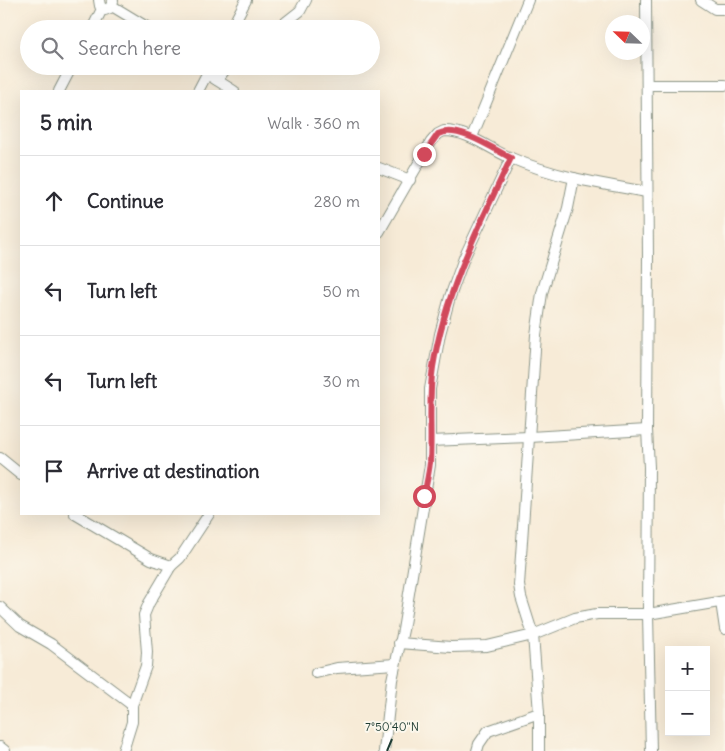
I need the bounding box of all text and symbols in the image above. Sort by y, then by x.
north arrow [605,15,650,60]
search box [20,20,380,75]
icon: search [38,34,66,62]
text: Search here [78,36,181,60]
text: 5 min [40,109,92,136]
text: Walk · 360 m [267,113,360,133]
route end [413,143,436,166]
icon: ahead [40,187,68,215]
text: Continue [87,189,164,213]
text: 280 m [314,191,360,211]
icon: left [40,277,68,305]
text: Turn left [87,279,157,303]
text: 50 m [322,281,360,301]
icon: left [40,367,68,395]
text: Turn left [87,369,157,393]
text: 30 m [323,371,360,391]
icon: arrive [40,457,68,485]
text: Arrive at destination [87,459,260,483]
route start [413,485,436,508]
map controls [665,646,710,736]
button: + [665,646,710,691]
button: − [665,691,710,736]
text: 7°50'40"N [365,719,419,734]

